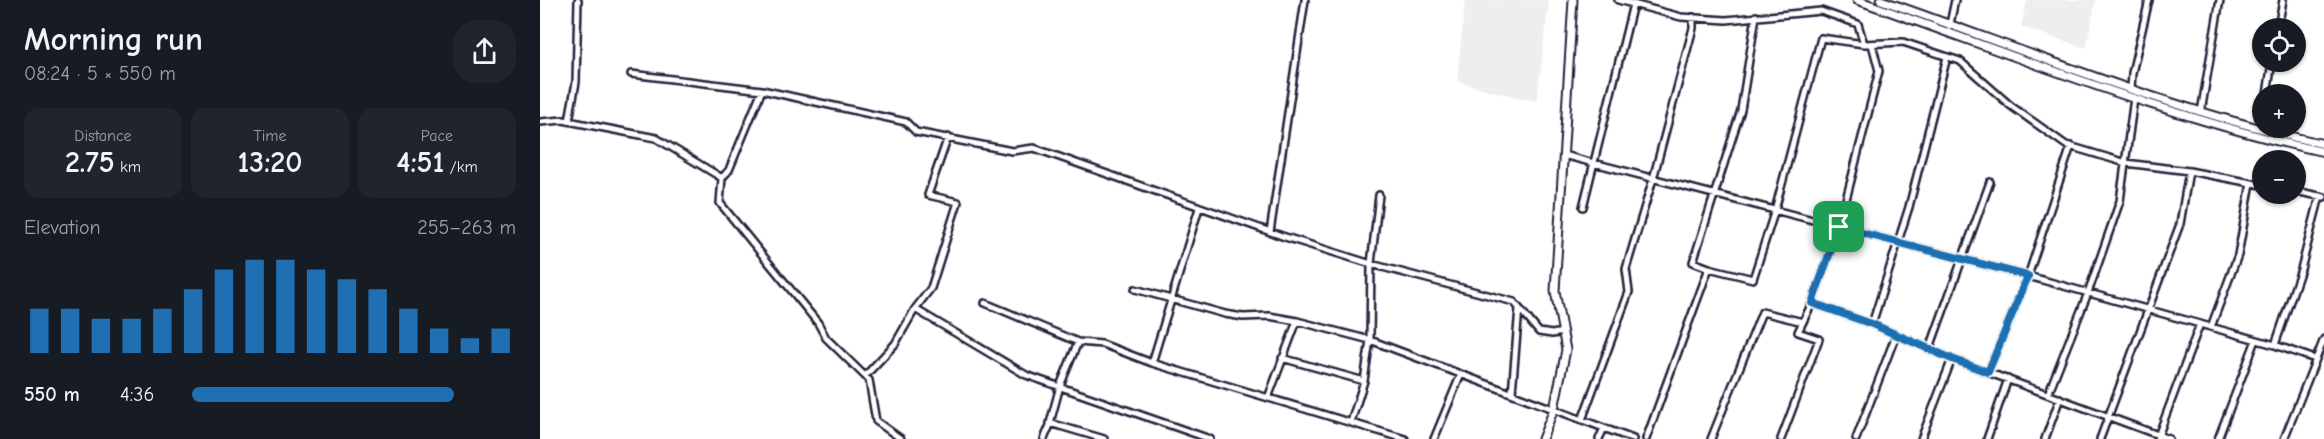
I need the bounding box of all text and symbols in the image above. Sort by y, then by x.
map controls [2252,18,2306,204]
button: locate [2252,18,2306,72]
text: Morning run [24,20,203,58]
button: share [453,20,516,83]
text: 08:24 · 5 × 550 m [24,62,176,85]
button: + [2252,84,2306,138]
text: Distance [74,127,132,145]
text: Time [253,127,287,145]
text: Pace [421,127,453,145]
text: 2.75 [65,145,115,180]
text: 13:20 [238,145,302,180]
text: 4:51 [396,145,444,180]
button: − [2252,150,2306,204]
text: km [115,158,141,176]
text: /km [444,158,478,176]
pin [1813,201,1864,252]
icon: arrive [1822,210,1855,243]
text: Elevation [24,216,101,239]
text: 255–263 m [417,216,516,239]
text: 550 m [24,383,80,406]
text: 4:36 [120,383,154,406]

